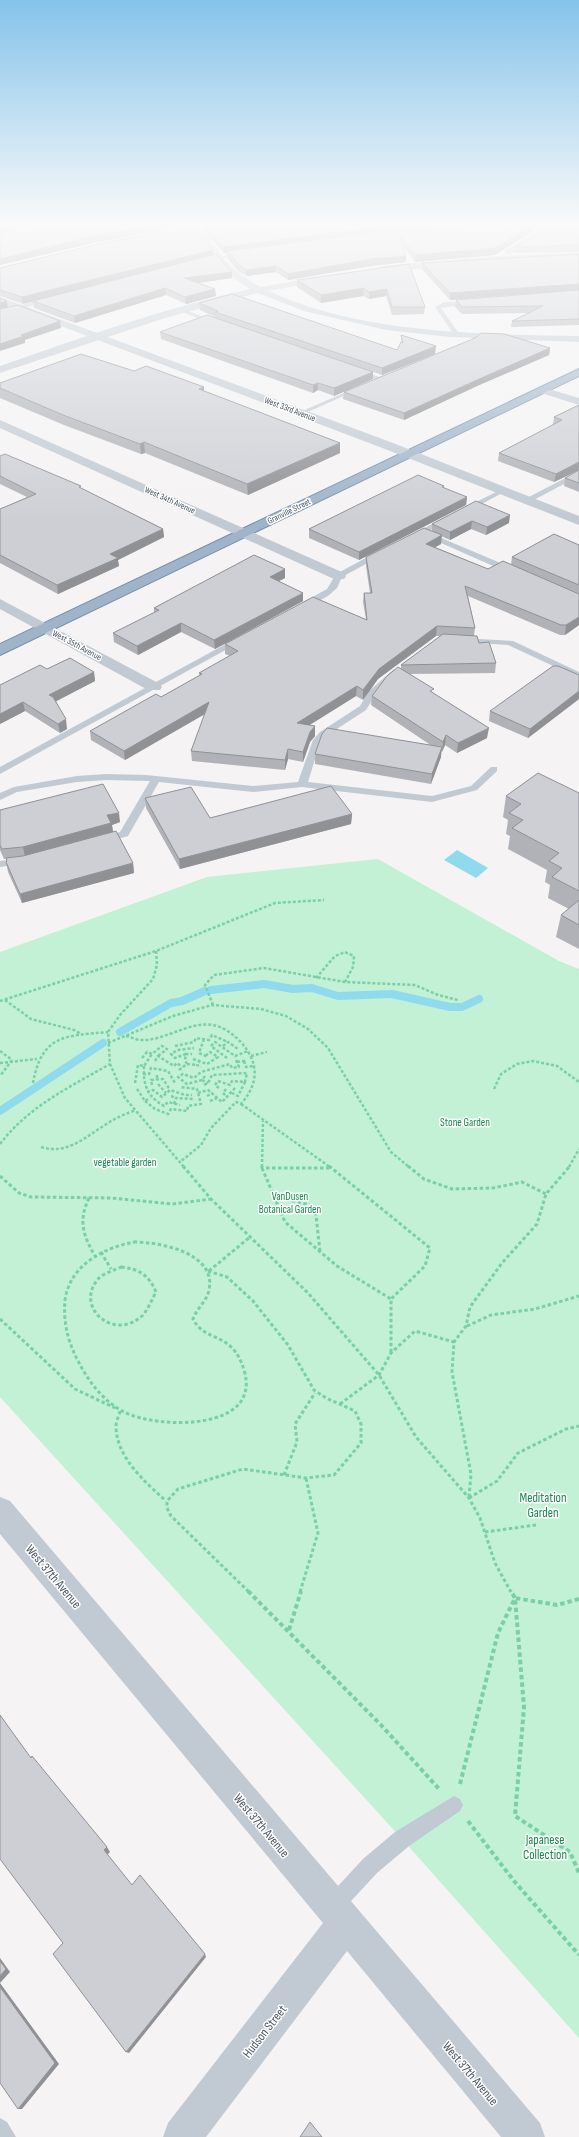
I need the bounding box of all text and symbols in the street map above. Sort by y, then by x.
street label: West 33rd Avenue [263,395,317,424]
street label: West 34th Avenue [143,484,197,517]
street label: Granville Street [266,496,313,527]
street label: West 35th Avenue [50,628,104,663]
park label: Stone Garden [440,1116,490,1129]
park label: vegetable garden [94,1156,157,1169]
park label: VanDusen Botanical Garden [259,1190,321,1216]
park label: Meditation Garden [519,1490,567,1521]
street label: West 37th Avenue [22,1542,85,1612]
street label: West 37th Avenue [230,1791,293,1861]
park label: Japanese Collection [523,1832,567,1863]
street label: Hudson Street [239,2002,290,2061]
street label: West 37th Avenue [439,2039,502,2109]

